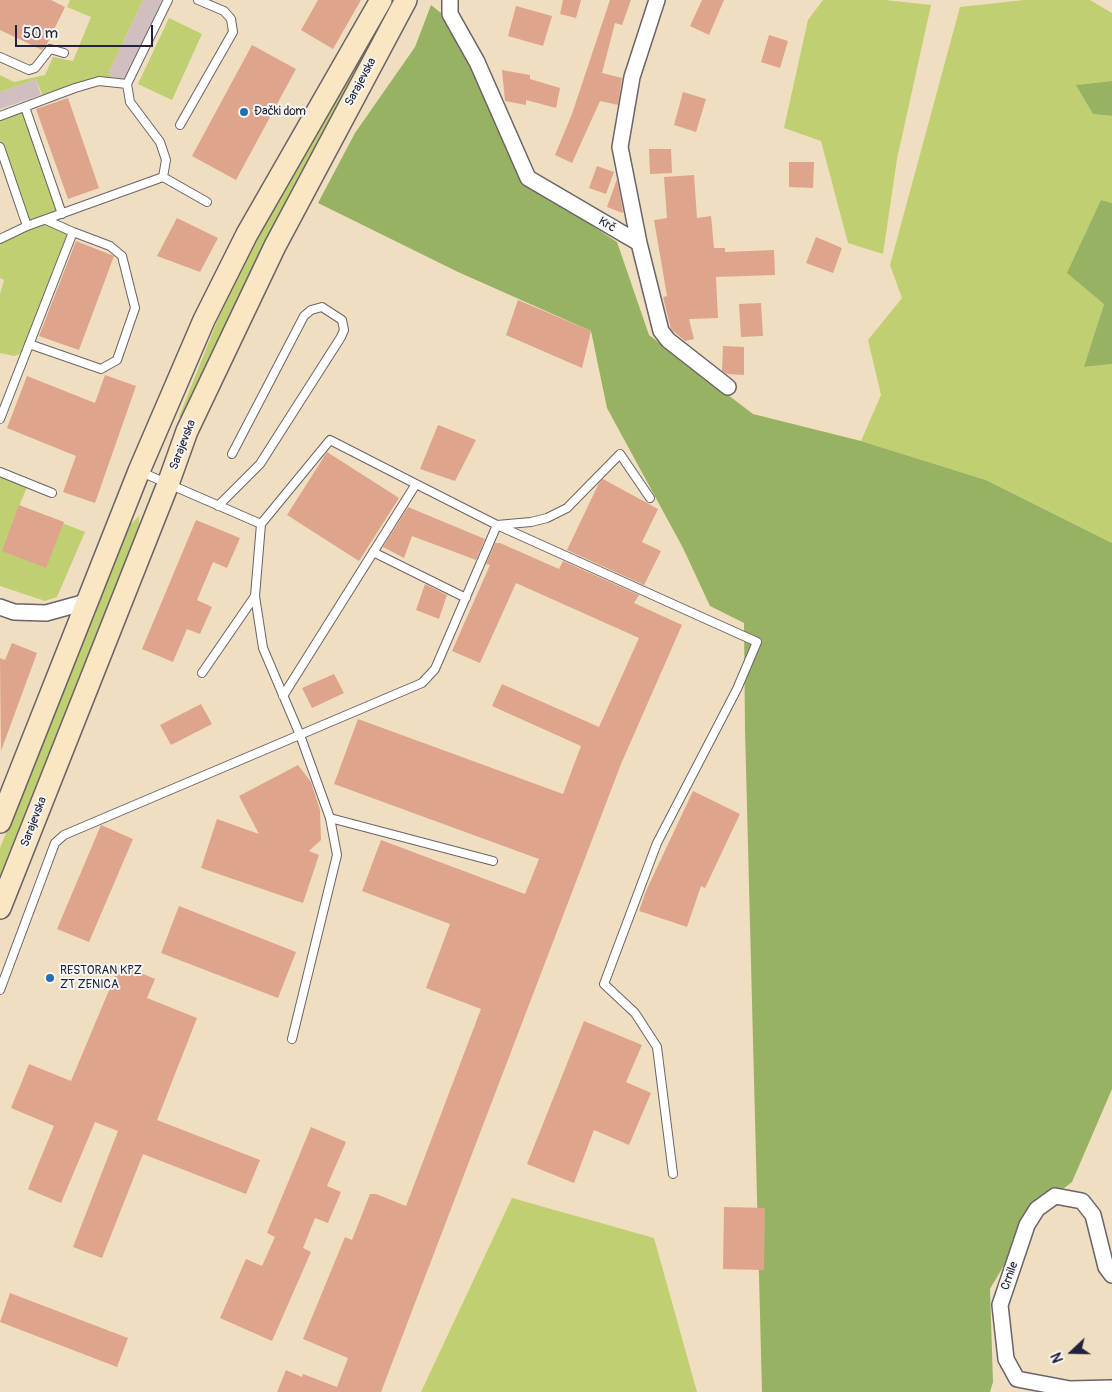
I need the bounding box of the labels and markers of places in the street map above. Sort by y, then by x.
place label: Đački dom [254,105,306,119]
marker: Đački dom [238,106,250,118]
place label: RESTORAN KPZ ZT ZENICA [60,964,142,992]
marker: RESTORAN KPZ ZT ZENICA [44,972,56,984]

